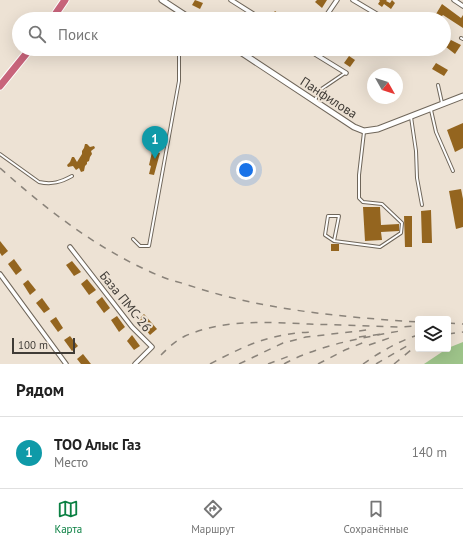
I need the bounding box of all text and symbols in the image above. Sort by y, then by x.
search box [12,12,451,56]
icon: search [26,23,48,45]
text: Поиск [58,25,98,44]
north arrow [367,68,403,104]
street label: Панфилова [297,73,360,122]
pin: 1 [142,126,168,159]
your location [236,160,256,180]
street label: База ПМС-26 [96,267,155,335]
map controls [415,316,451,352]
button: layers [415,316,451,352]
scale bar [12,336,75,355]
text: 100 m [18,338,48,352]
text: Рядом [16,379,64,401]
text: ТОО Алыс Газ [54,435,141,454]
text: 1 [25,444,33,461]
text: 140 m [412,444,447,461]
text: Место [54,454,88,471]
tab: Карта [54,498,82,536]
tab: Маршрут [191,498,235,536]
tab: Сохранённые [344,498,409,536]

